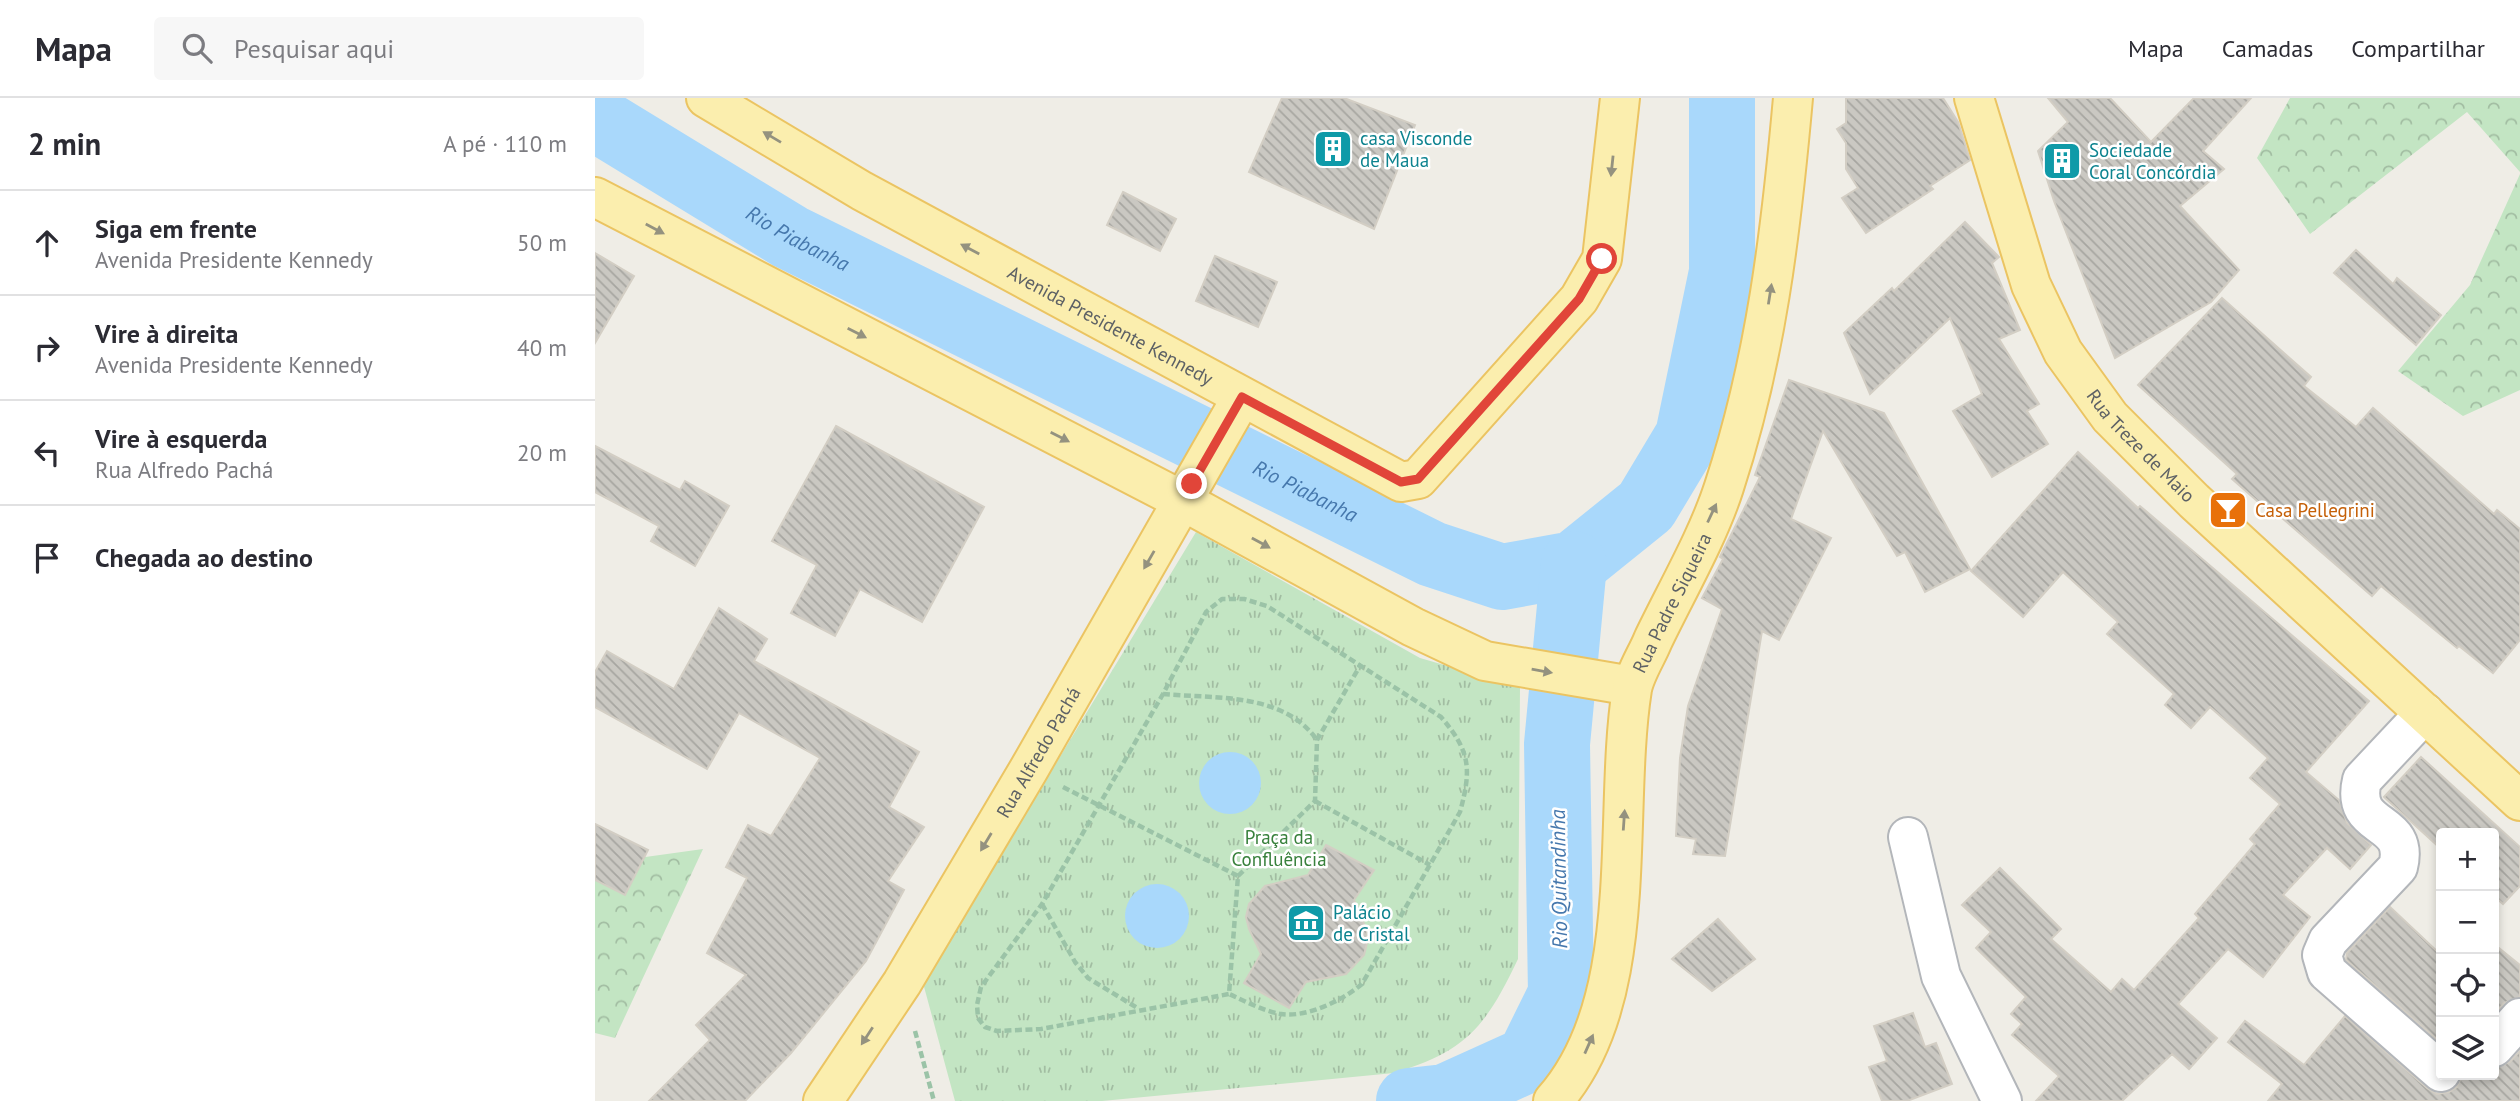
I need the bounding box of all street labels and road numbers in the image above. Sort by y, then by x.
street label: Avenida Presidente Kennedy [1004,260,1217,390]
street label: Rua Treze de Maio [2082,384,2200,507]
street label: Rua Padre Siqueira [1627,529,1716,677]
street label: Rua Alfredo Pachá [991,682,1086,822]

